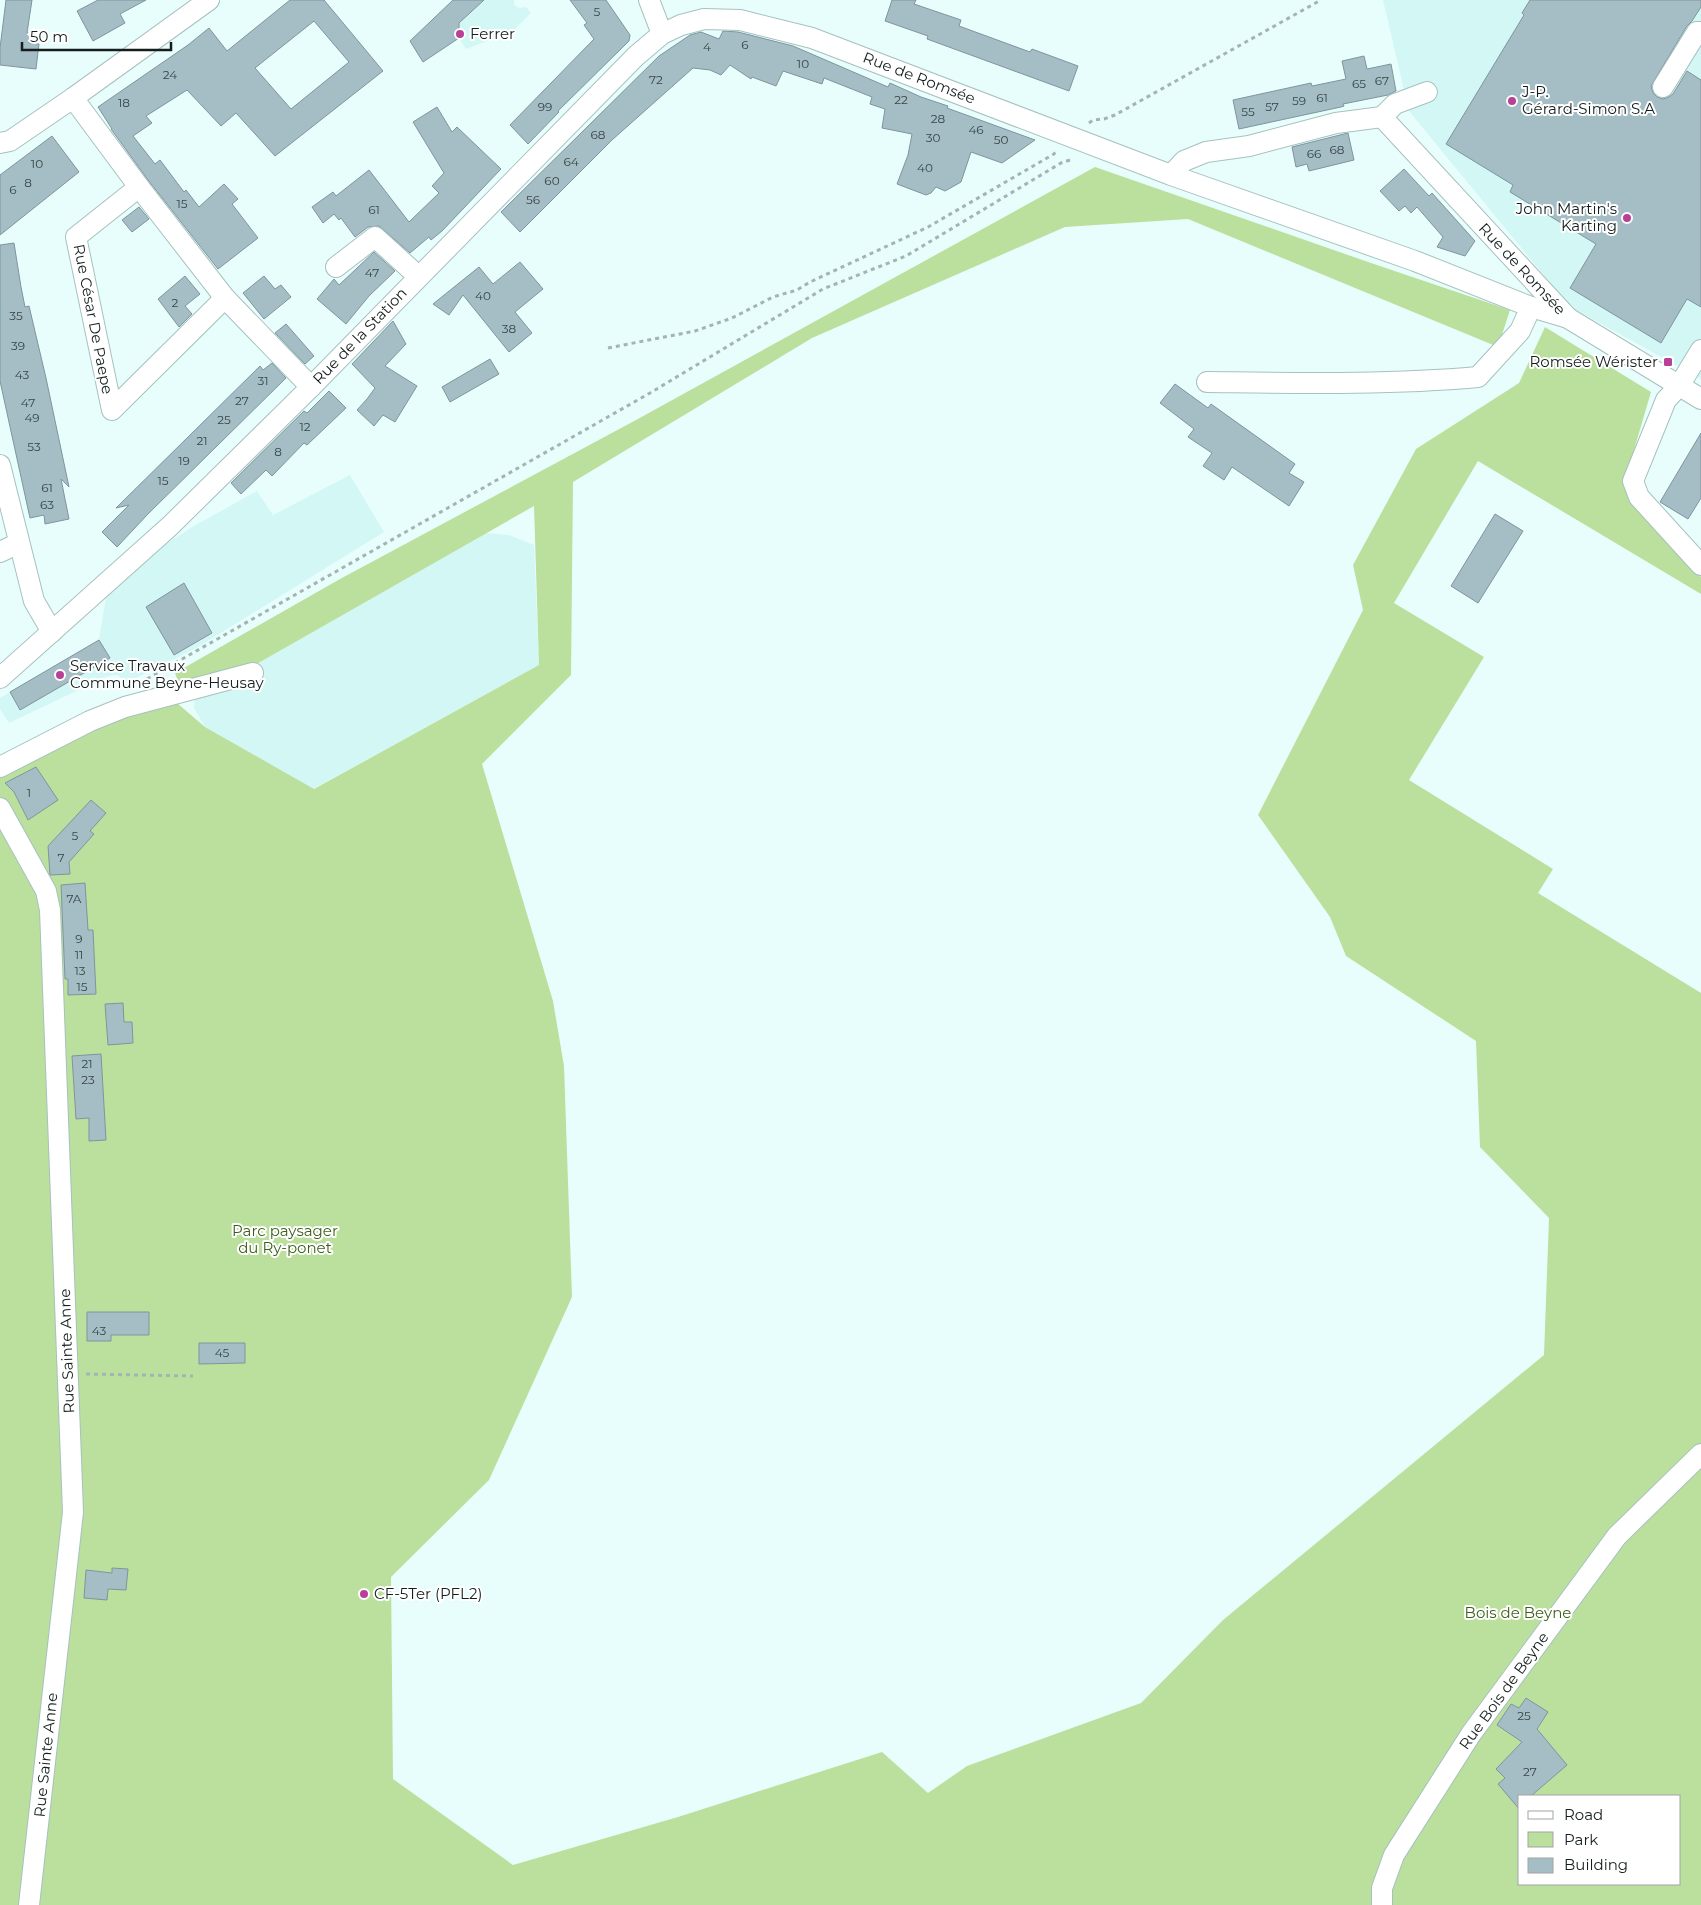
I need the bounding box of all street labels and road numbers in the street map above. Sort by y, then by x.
street label: Rue de Romsée [860,47,978,108]
street label: Rue de Romsée [1475,219,1570,319]
street label: Rue César De Paepe [70,242,117,396]
street label: Rue de la Station [309,283,411,388]
street label: Rue Sainte Anne [55,1288,78,1414]
street label: Rue Bois de Beyne [1455,1628,1553,1753]
street label: Rue Sainte Anne [30,1692,61,1818]

